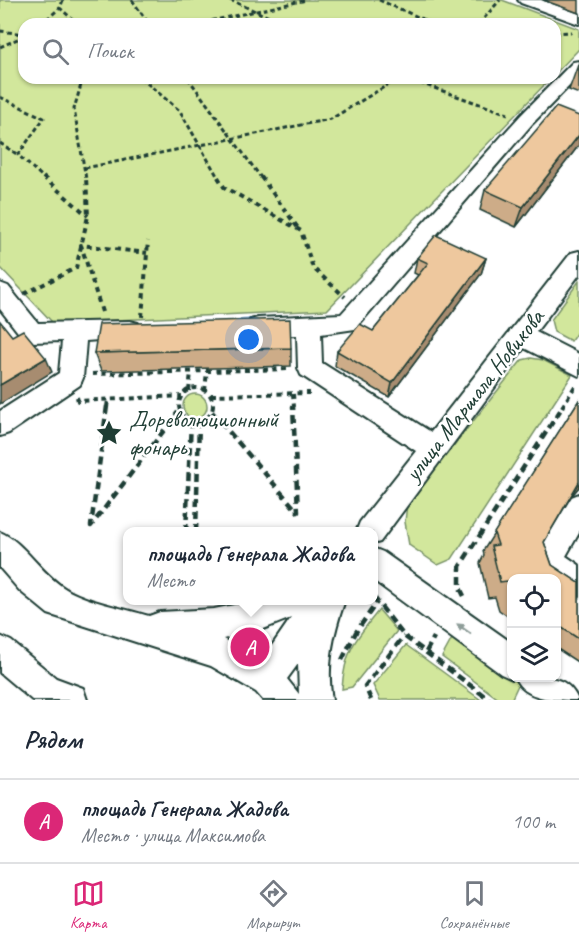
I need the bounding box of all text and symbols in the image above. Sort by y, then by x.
search box [18,18,561,84]
icon: search [39,35,72,68]
text: Поиск [87,37,133,65]
street label: улица Маршала Новикова [396,302,551,489]
your location [234,325,263,354]
place label: Дореволюционный фонарь [129,404,280,462]
place icon: Дореволюционный фонарь [94,418,124,448]
popup [123,527,378,605]
text: площадь Генерала Жадова [147,540,354,568]
text: Место [147,568,194,593]
map controls [507,574,561,682]
button: locate [507,574,561,628]
one-way arrow [457,623,473,635]
pin: A [230,624,270,670]
button: layers [507,628,561,682]
text: Рядом [24,723,82,756]
text: площадь Генерала Жадова [81,795,288,823]
text: A [38,809,49,834]
text: 100 m [512,809,555,834]
text: Место · улица Максимова [81,823,265,848]
tab: Карта [70,877,107,933]
tab: Маршрут [247,877,299,933]
tab: Сохранённые [439,877,509,933]

